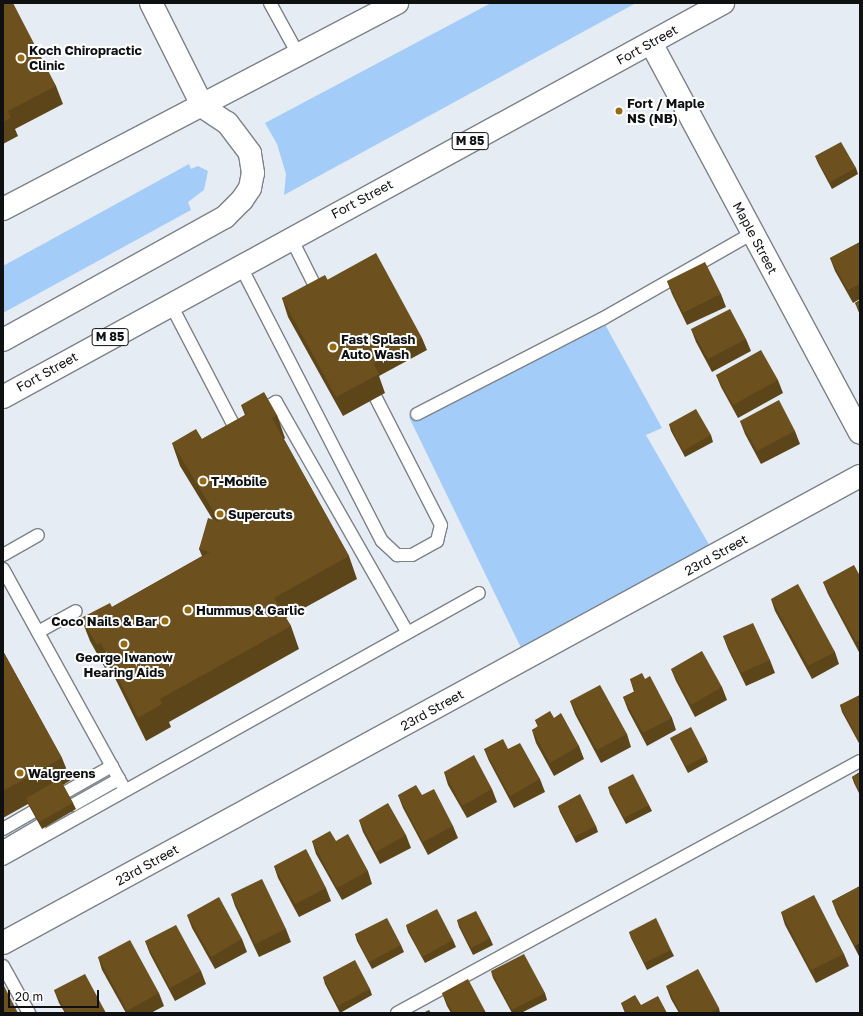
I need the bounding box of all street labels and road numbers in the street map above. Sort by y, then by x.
street label: Fort Street [614,22,680,68]
road number: M 85 [451,131,489,151]
street label: Fort Street [328,176,396,222]
street label: Maple Street [729,199,781,277]
road number: M 85 [91,327,129,347]
street label: Fort Street [14,349,80,395]
street label: 23rd Street [682,531,750,579]
street label: 23rd Street [398,686,466,734]
street label: 23rd Street [113,841,181,889]

